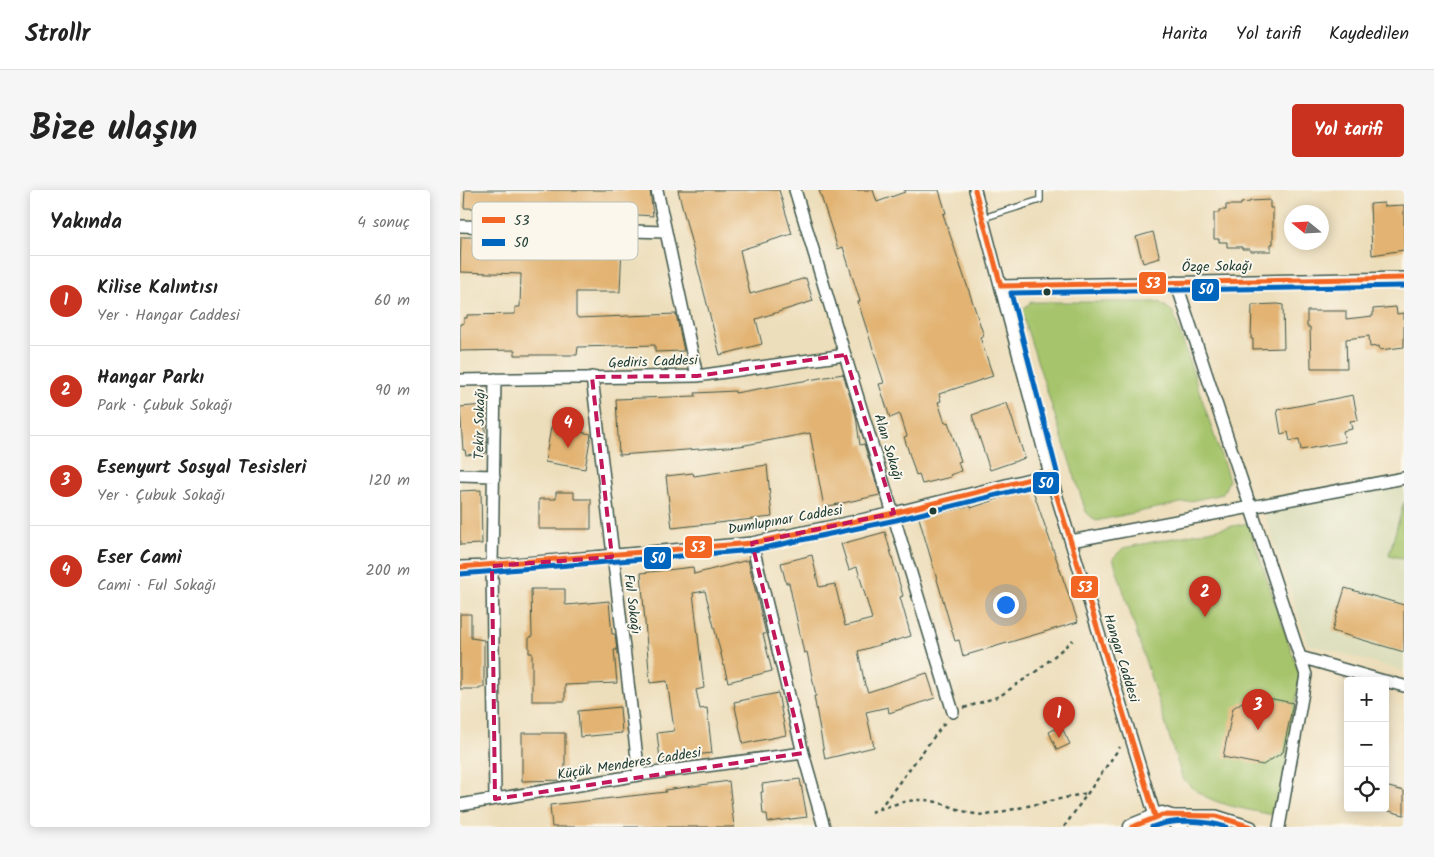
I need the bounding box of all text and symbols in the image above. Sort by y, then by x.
text: Strollr [25,15,90,54]
text: Harita [1162,20,1208,49]
text: Yol tarifi [1236,20,1301,49]
text: Kaydedilen [1329,20,1409,49]
text: Bize ulaşın [30,102,197,158]
button: Yol tarifi [1292,104,1404,157]
legend [472,202,638,260]
north arrow [1284,205,1329,250]
text: Yakında [50,206,122,239]
text: 4 sonuç [357,210,410,235]
text: 53 [514,210,530,232]
text: 50 [514,232,529,254]
street label: Özge Sokağı [1182,255,1253,279]
line badge: 53 [1138,271,1167,295]
text: Kilise Kalıntısı [97,273,218,303]
text: 53 [1145,273,1161,295]
line badge: 50 [1191,278,1220,302]
text: 50 [1198,279,1214,301]
unlabelled marker [1042,287,1052,297]
text: 1 [64,288,68,313]
text: 60 m [374,288,410,313]
text: Yer · Hangar Caddesi [97,303,240,328]
street label: Gediris Caddesi [608,349,699,375]
text: Hangar Parkı [97,363,204,393]
text: 2 [61,378,71,403]
text: 90 m [375,378,410,403]
street label: Tekir Sokağı [468,388,492,460]
text: Park · Çubuk Sokağı [97,393,232,418]
pin: 4 [552,407,584,448]
street label: Alan Sokağı [867,411,909,484]
text: Esenyurt Sosyal Tesisleri [97,453,306,483]
text: 3 [62,468,70,493]
text: 120 m [369,468,410,493]
line badge: 50 [1032,471,1060,495]
text: 50 [1038,473,1054,495]
text: Yer · Çubuk Sokağı [97,483,225,508]
street label: Dumlupınar Caddesi [726,499,845,541]
unlabelled marker [928,506,938,516]
line badge: 53 [684,535,713,559]
text: 53 [690,537,706,559]
text: Eser Cami [97,543,182,573]
line badge: 50 [643,546,672,570]
text: 50 [650,548,666,570]
text: 4 [62,558,70,583]
text: 200 m [366,558,410,583]
text: Cami · Ful Sokağı [97,573,216,598]
street label: Ful Sokağı [617,573,647,636]
line badge: 53 [1070,575,1099,599]
pin: 2 [1189,576,1221,617]
text: 53 [1077,577,1093,599]
your location [993,592,1019,618]
street label: Hangar Caddesi [1097,611,1145,706]
map controls [1344,677,1389,812]
button: + [1344,677,1389,722]
pin: 3 [1242,689,1274,730]
pin: 1 [1043,697,1075,738]
button: − [1344,722,1389,767]
street label: Küçük Menderes Caddesi [556,742,703,786]
button: locate [1344,767,1389,812]

